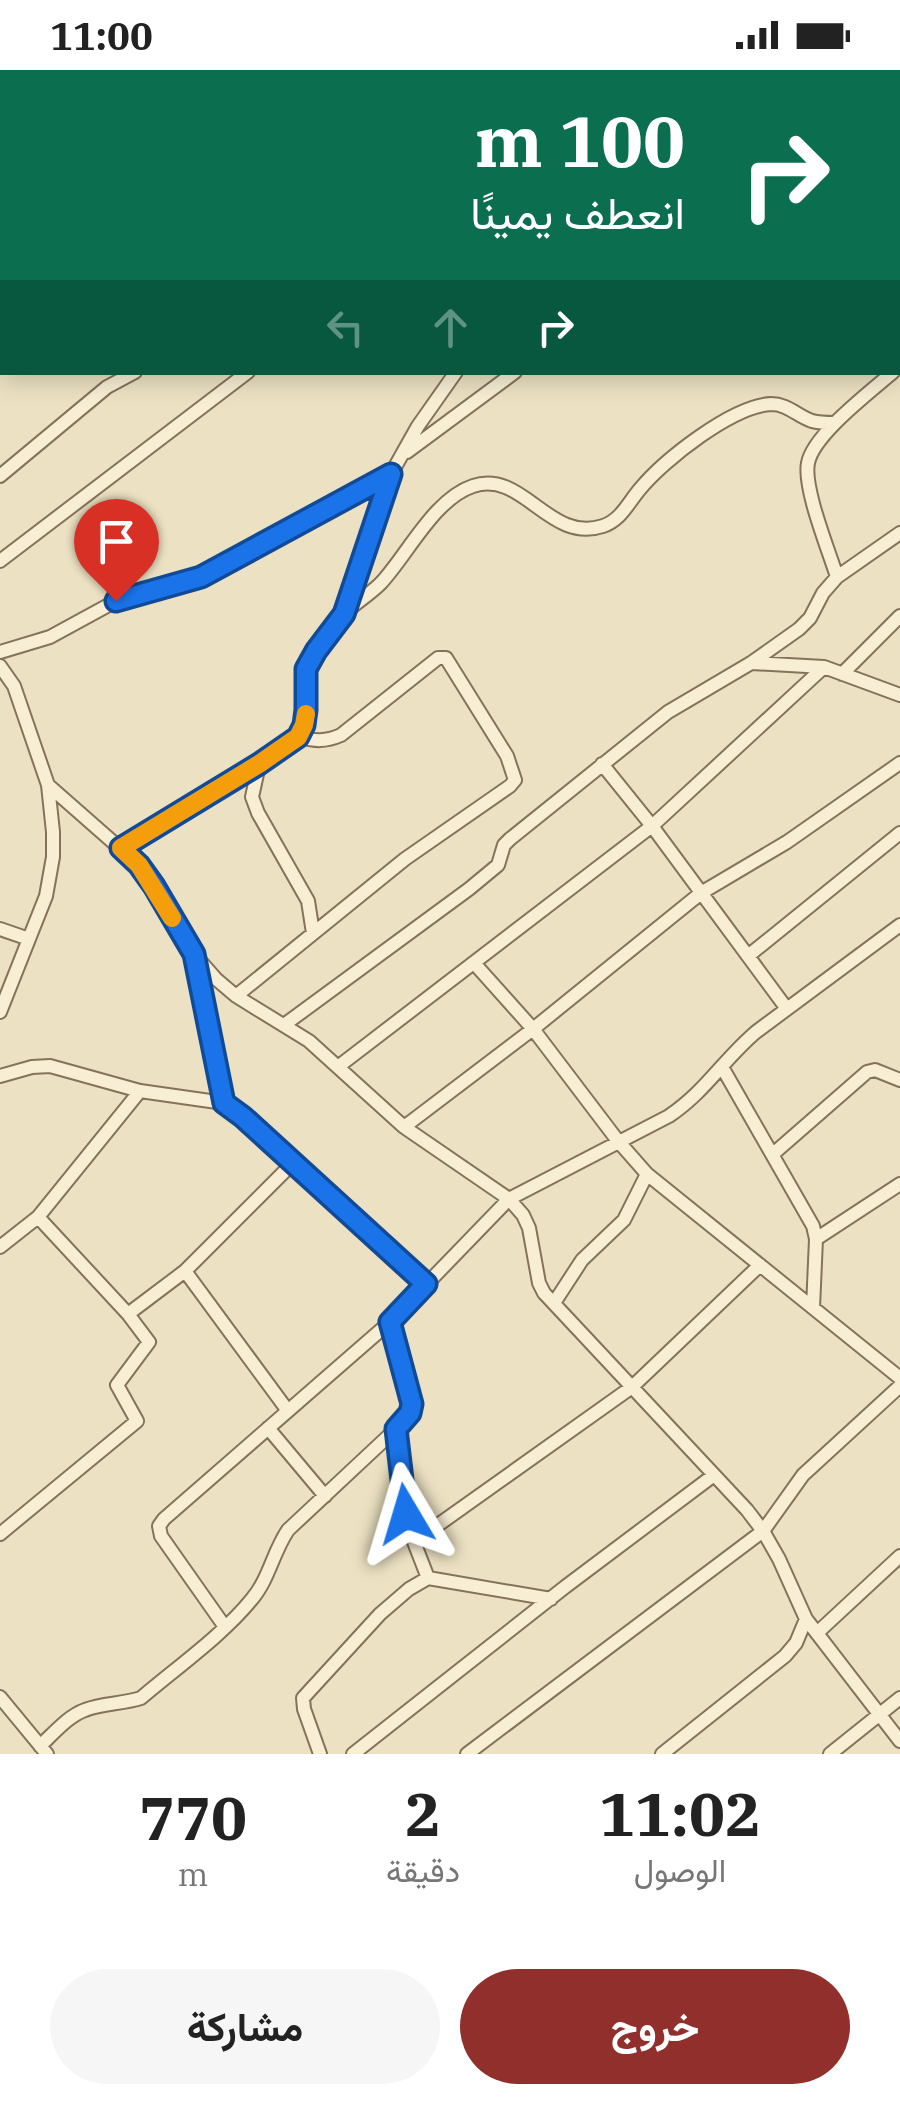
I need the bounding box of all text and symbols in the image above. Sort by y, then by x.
text: 11:00 [50,11,153,60]
text: 100 m [475,95,685,186]
icon: right [720,110,850,240]
text: انعطف يمينًا [470,183,685,241]
icon: left [318,300,373,355]
icon: ahead [423,300,478,355]
icon: right [528,300,583,355]
pin [74,499,159,602]
icon: arrive [89,514,144,569]
position arrow [354,1462,458,1566]
text: 2 [405,1774,441,1853]
text: 11:02 [599,1774,761,1853]
text: 770 [139,1778,247,1857]
text: دقيقة [386,1849,460,1891]
text: الوصول [634,1849,726,1891]
text: m [178,1853,208,1895]
button: مشاركة [50,1969,440,2084]
button: خروج [460,1969,850,2084]

